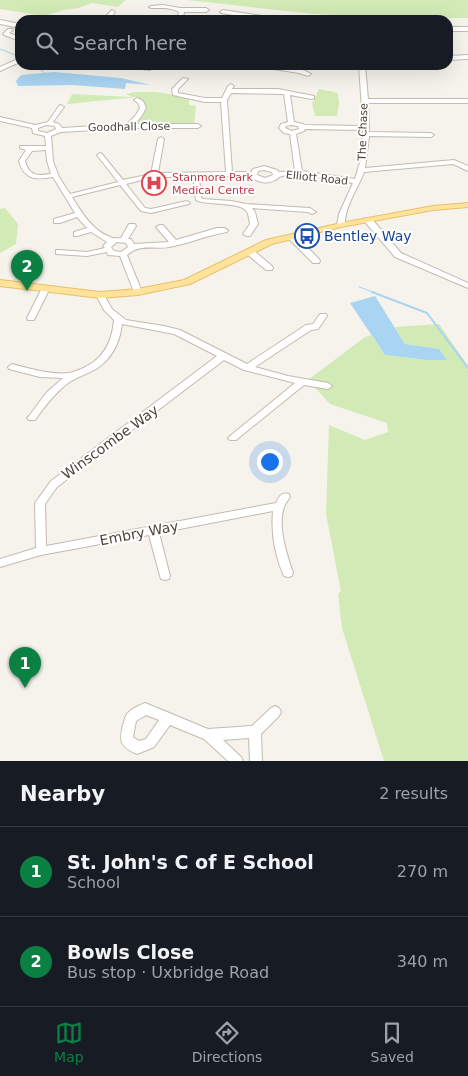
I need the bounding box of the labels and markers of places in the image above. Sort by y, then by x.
hospital icon: Stanmore Park Medical Centre [141,170,167,196]
place label: Stanmore Park Medical Centre [172,171,255,197]
bus stop icon: Bentley Way [294,223,320,249]
place label: Bentley Way [324,228,412,244]
pin: 2 [11,250,43,291]
pin: 1 [9,647,41,688]

